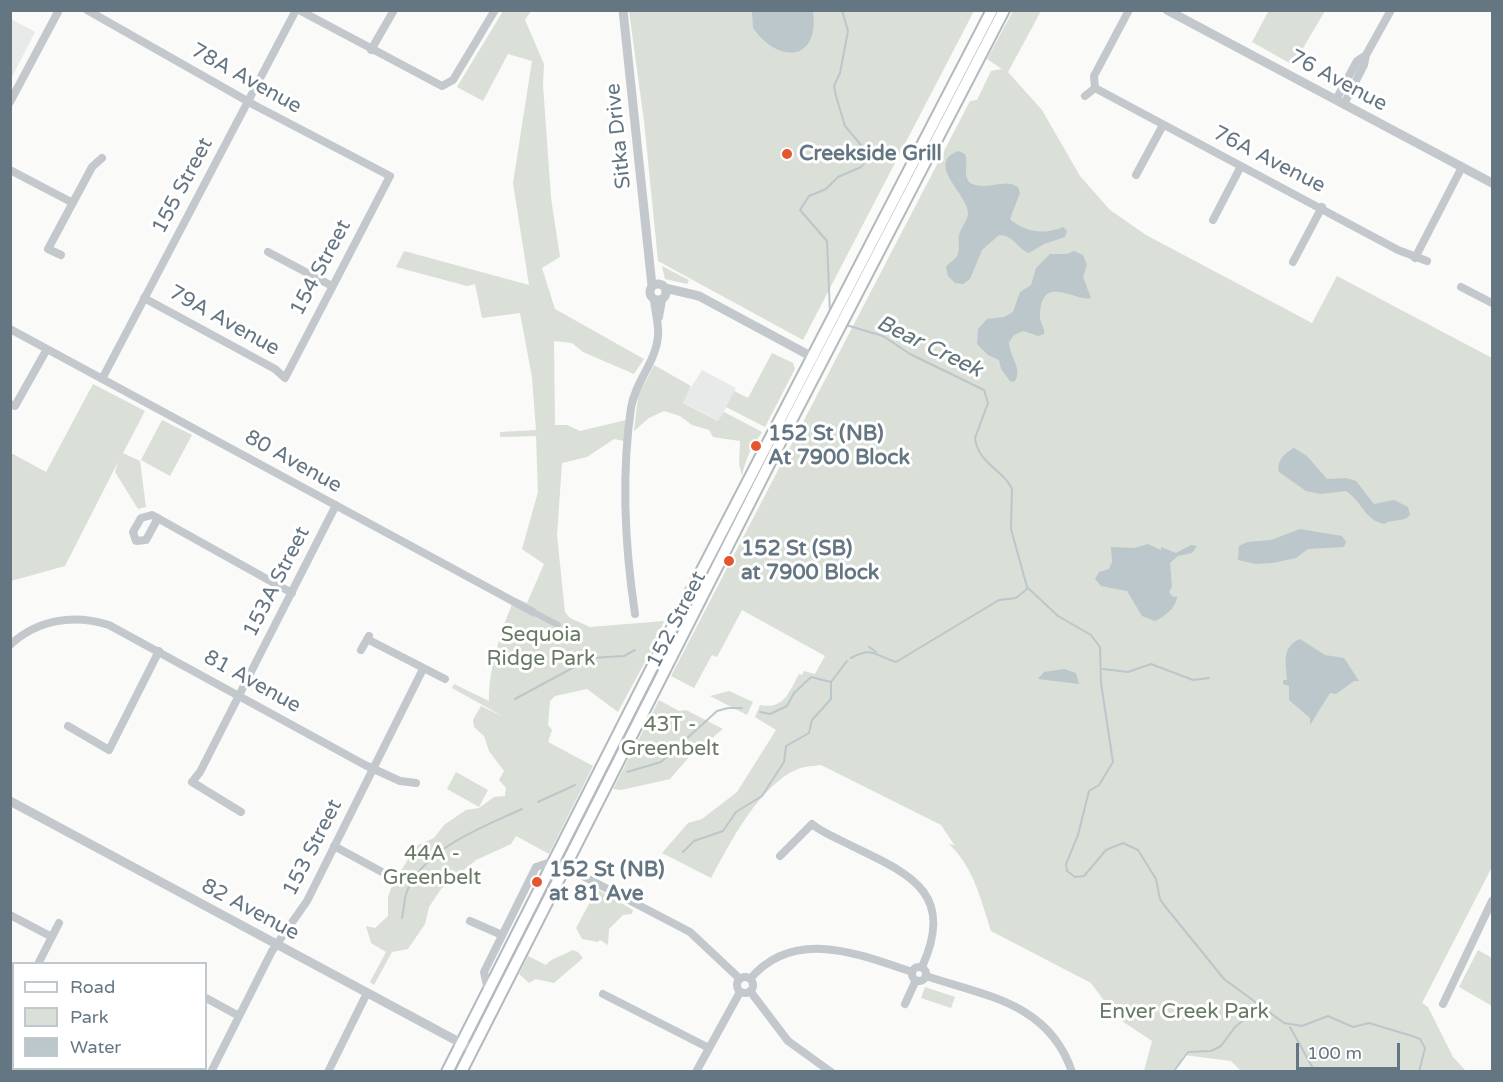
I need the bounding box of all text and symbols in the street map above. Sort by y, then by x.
street label: 78A Avenue [186,38,306,120]
street label: 76 Avenue [1285,45,1391,117]
street label: Sitka Drive [601,82,637,190]
street label: 76A Avenue [1209,121,1329,199]
street label: 155 Street [147,134,219,238]
place label: Creekside Grill [799,141,942,167]
marker: Creekside Grill [780,147,794,161]
street label: 154 Street [285,216,357,320]
street label: 79A Avenue [164,280,284,362]
water label: Bear Creek [872,310,986,384]
place label: 152 St (NB) At 7900 Block [768,421,910,471]
street label: 80 Avenue [240,425,346,499]
marker: 152 St (NB) At 7900 Block [749,439,763,453]
street label: 153A Street [238,523,316,641]
place label: 152 St (SB) at 7900 Block [741,536,879,586]
marker: 152 St (SB) at 7900 Block [722,554,736,568]
street label: 152 Street [642,567,712,673]
park label: Sequoia Ridge Park [487,622,595,672]
street label: 81 Avenue [199,645,305,719]
park label: 43T - Greenbelt [621,712,719,762]
street label: 153 Street [278,795,348,901]
park label: 44A - Greenbelt [383,841,481,891]
place label: 152 St (NB) at 81 Ave [549,857,665,907]
street label: 82 Avenue [197,874,303,946]
marker: 152 St (NB) at 81 Ave [530,875,544,889]
legend [12,962,207,1070]
text: Road [70,976,115,998]
park label: Enver Creek Park [1099,999,1269,1025]
text: Park [70,1006,108,1028]
scale bar [1299,1031,1402,1069]
text: Water [70,1036,121,1058]
text: 100 m [1307,1042,1362,1064]

